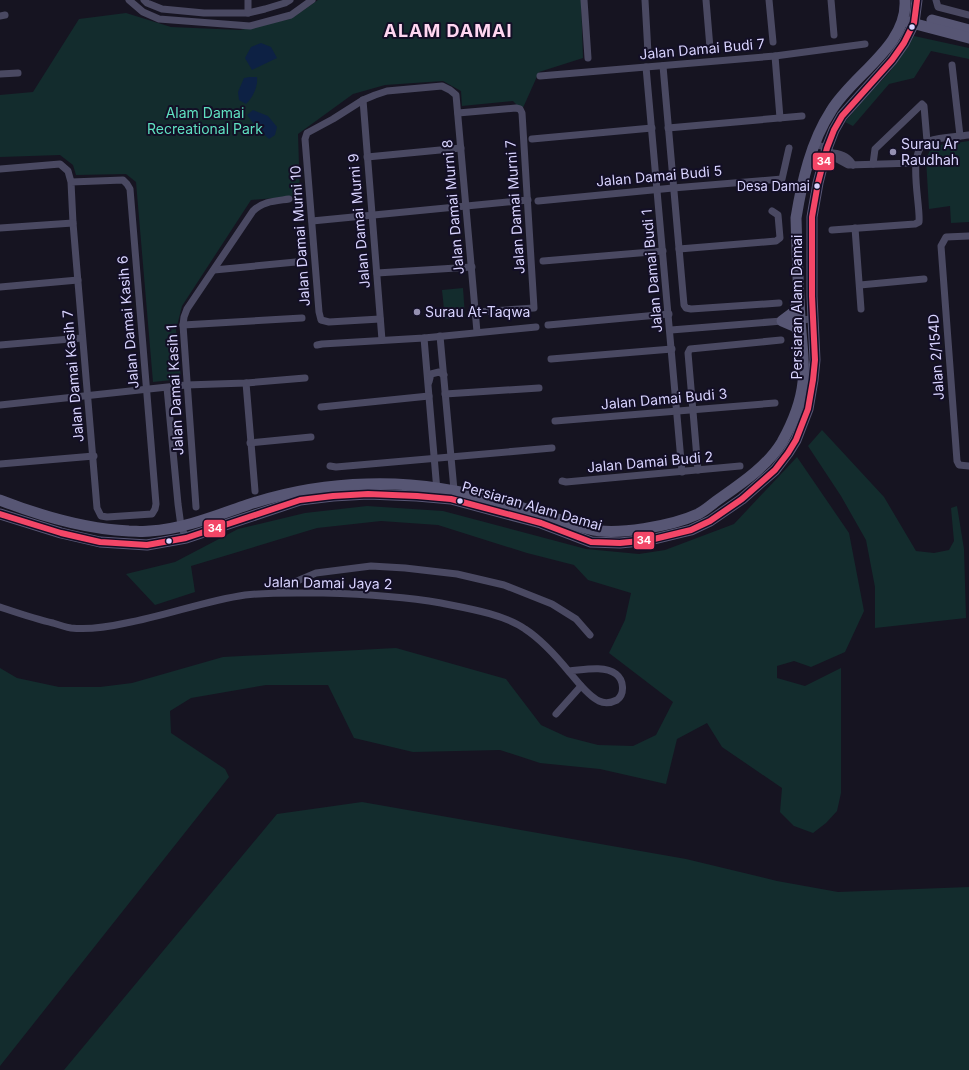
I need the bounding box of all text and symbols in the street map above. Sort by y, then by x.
district label: ALAM DAMAI [383,20,513,41]
unlabelled marker [907,22,917,32]
street label: Jalan Damai Budi 7 [638,35,766,62]
park label: Alam Damai Recreational Park [147,104,263,137]
place label: Surau Ar Raudhah [901,135,959,168]
street label: Jalan Damai Murni 8 [438,139,467,275]
street label: Jalan Damai Murni 7 [501,139,528,275]
marker: Surau Ar Raudhah [888,147,898,157]
line badge: 34 [812,152,835,171]
street label: Jalan Damai Murni 9 [344,153,373,289]
text: 34 [817,154,831,168]
street label: Jalan Damai Budi 5 [595,162,723,189]
street label: Jalan Damai Murni 10 [286,165,313,307]
place label: Desa Damai [737,178,810,194]
marker: Desa Damai [812,181,822,191]
street label: Jalan Damai Budi 1 [638,209,665,333]
street label: Persiaran Alam Damai [788,235,805,379]
street label: Jalan Damai Kasih 6 [113,255,142,389]
place label: Surau At-Taqwa [425,303,530,320]
marker: Surau At-Taqwa [412,307,422,317]
street label: Jalan Damai Kasih 7 [58,309,87,443]
street label: Jalan 2/154D [924,313,947,401]
street label: Jalan Damai Kasih 1 [163,324,186,456]
street label: Jalan Damai Budi 3 [600,385,728,412]
street label: Jalan Damai Budi 2 [586,448,714,475]
street label: Persiaran Alam Damai [460,477,604,534]
unlabelled marker [455,496,465,506]
line badge: 34 [203,519,226,538]
text: 34 [208,521,222,535]
line badge: 34 [633,531,655,550]
text: 34 [637,533,651,547]
unlabelled marker [164,536,174,546]
street label: Jalan Damai Jaya 2 [264,573,392,592]

